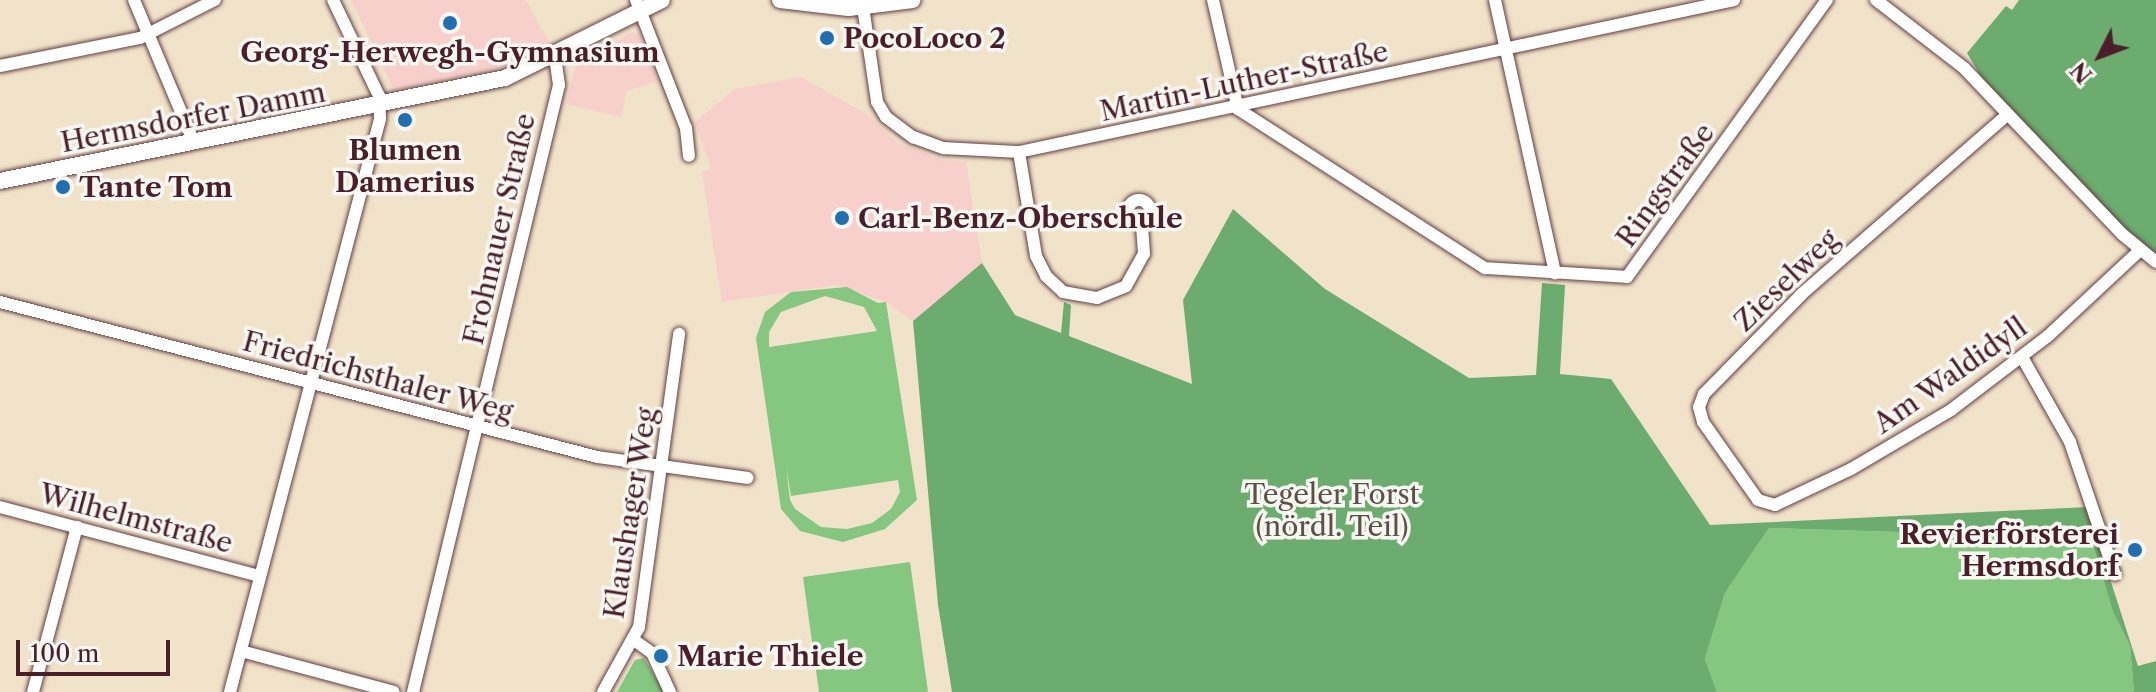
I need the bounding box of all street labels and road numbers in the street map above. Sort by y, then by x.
street label: Martin-Luther-Straße [1097,34,1391,128]
street label: Hermsdorfer Damm [58,75,328,159]
street label: Frohnauer Straße [456,110,542,348]
street label: Ringstraße [1609,117,1721,253]
street label: Zieselweg [1727,222,1845,338]
street label: Am Waldidyll [1867,310,2033,440]
street label: Friedrichsthaler Weg [238,324,518,428]
street label: Klaushager Weg [597,404,663,622]
street label: Wilhelmstraße [36,476,236,560]

